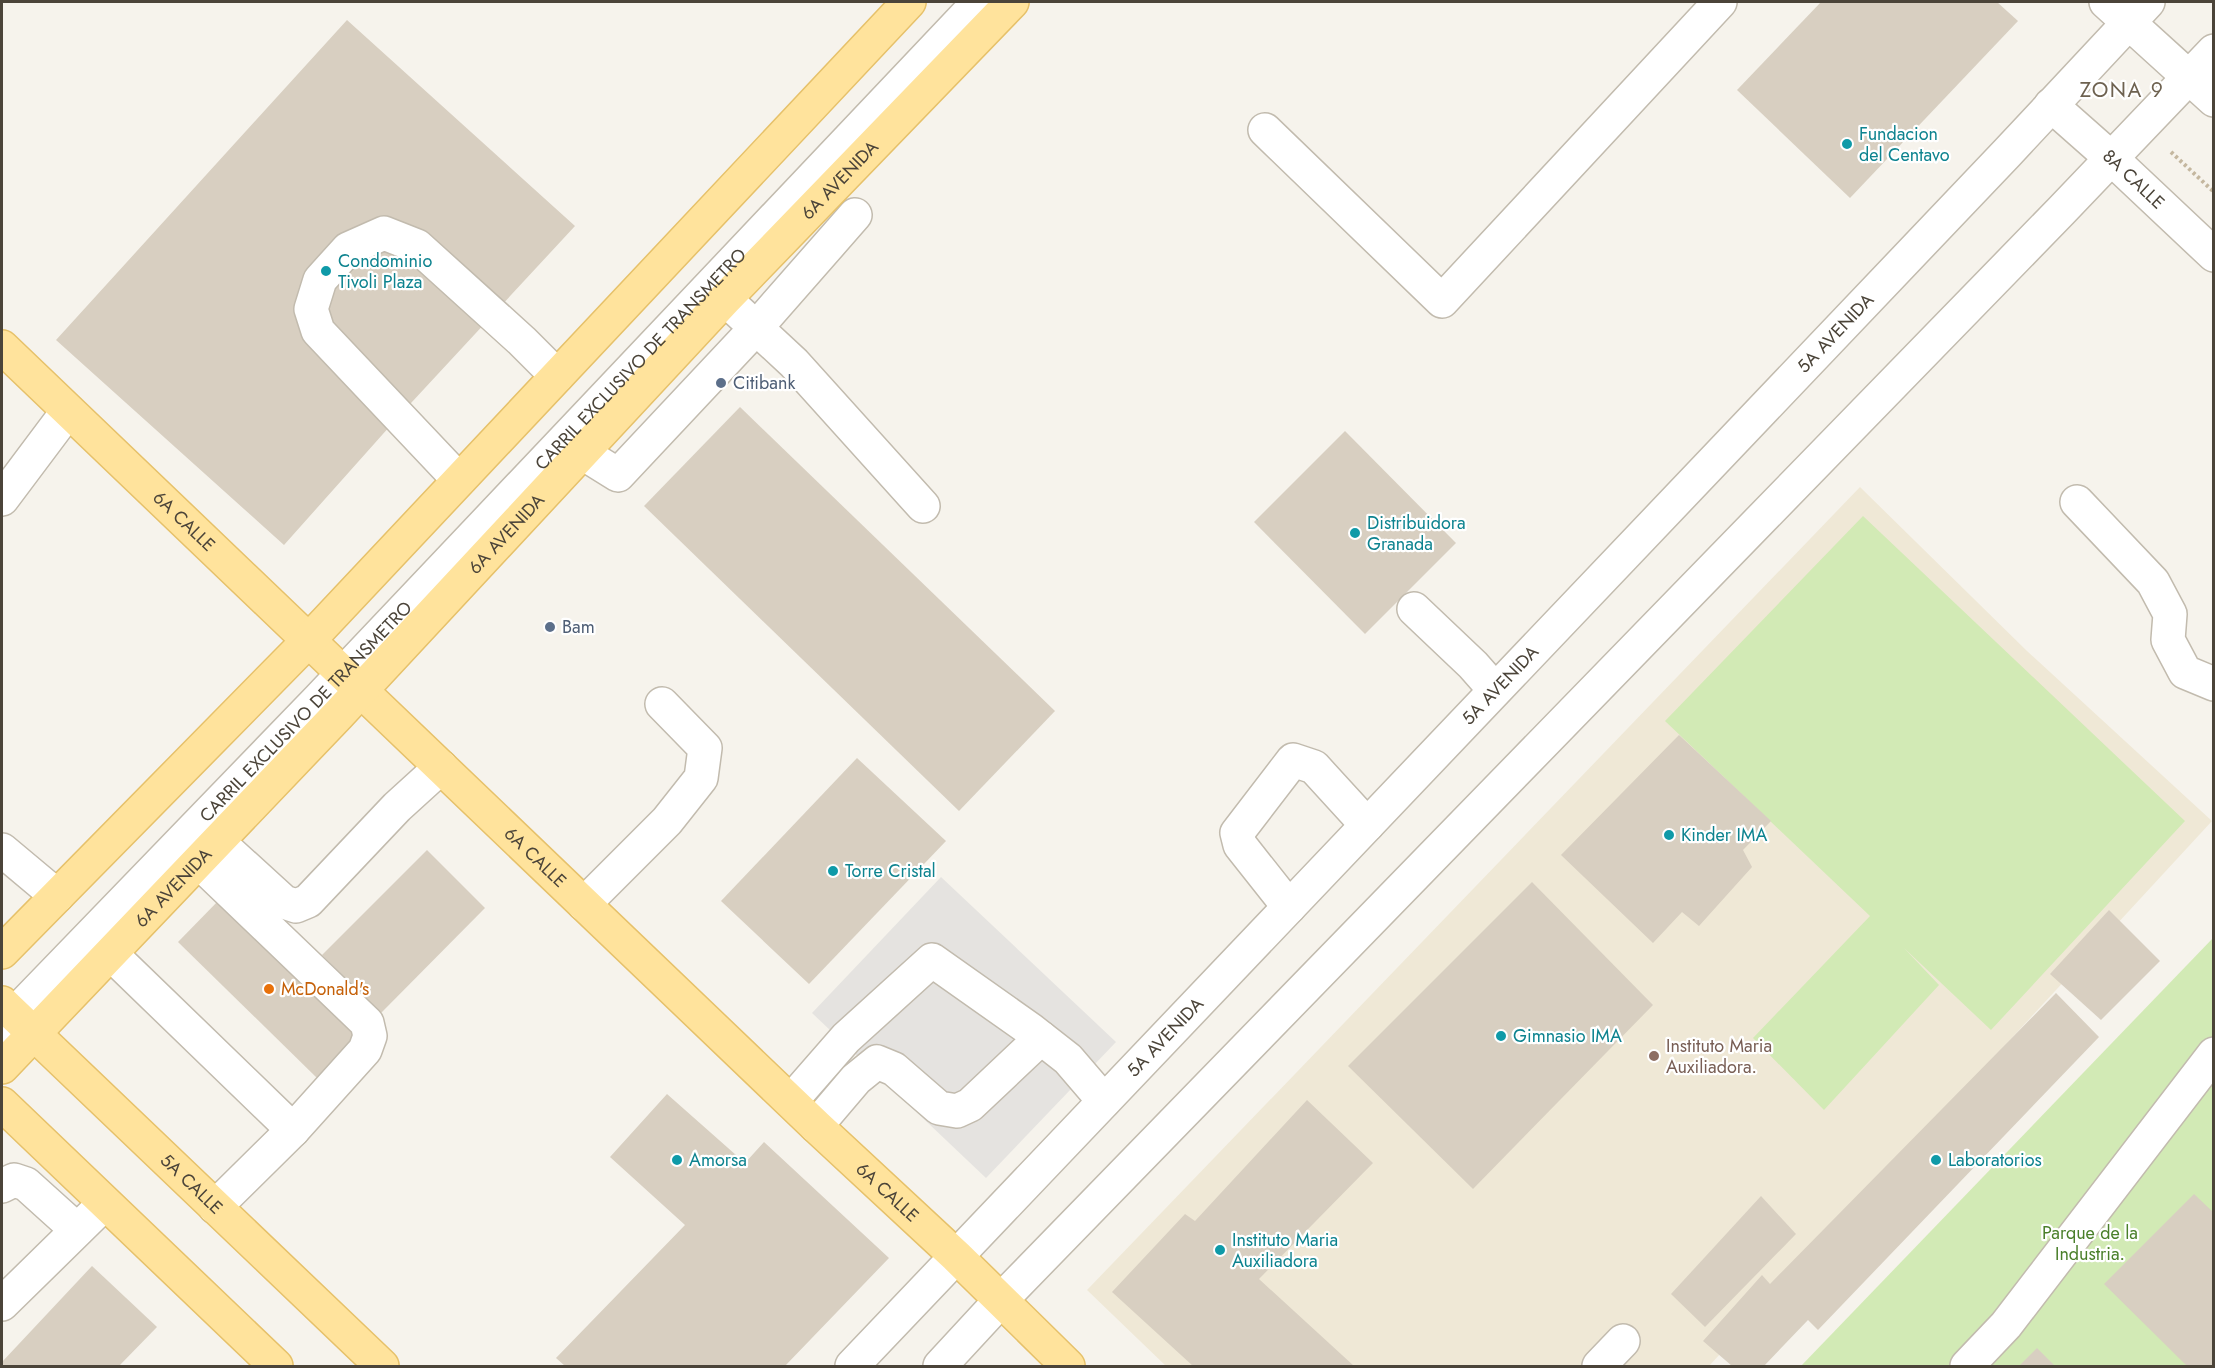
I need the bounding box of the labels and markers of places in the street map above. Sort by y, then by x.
place label: Fundacion del Centavo [1859,121,1950,168]
marker: Fundacion del Centavo [1840,137,1854,151]
place label: Condominio Tivoli Plaza [338,248,433,295]
marker: Condominio Tivoli Plaza [319,264,333,278]
place label: Citibank [733,370,795,396]
marker: Citibank [714,376,728,390]
place label: Distribuidora Granada [1367,510,1466,557]
marker: Distribuidora Granada [1348,526,1362,540]
place label: Bam [562,614,595,640]
marker: Bam [543,620,557,634]
place label: Kinder IMA [1681,822,1767,848]
marker: Kinder IMA [1662,828,1676,842]
place label: Torre Cristal [845,858,936,884]
marker: Torre Cristal [826,864,840,878]
place label: McDonald's [281,976,369,1002]
marker: McDonald's [262,982,276,996]
place label: Gimnasio IMA [1513,1023,1622,1049]
marker: Gimnasio IMA [1494,1029,1508,1043]
place label: Instituto Maria Auxiliadora. [1666,1033,1772,1080]
marker: Instituto Maria Auxiliadora. [1647,1049,1661,1063]
place label: Amorsa [689,1147,747,1173]
place label: Laboratorios [1948,1147,2042,1173]
marker: Amorsa [670,1153,684,1167]
marker: Laboratorios [1929,1153,1943,1167]
place label: Instituto Maria Auxiliadora [1232,1227,1338,1274]
marker: Instituto Maria Auxiliadora [1213,1243,1227,1257]

